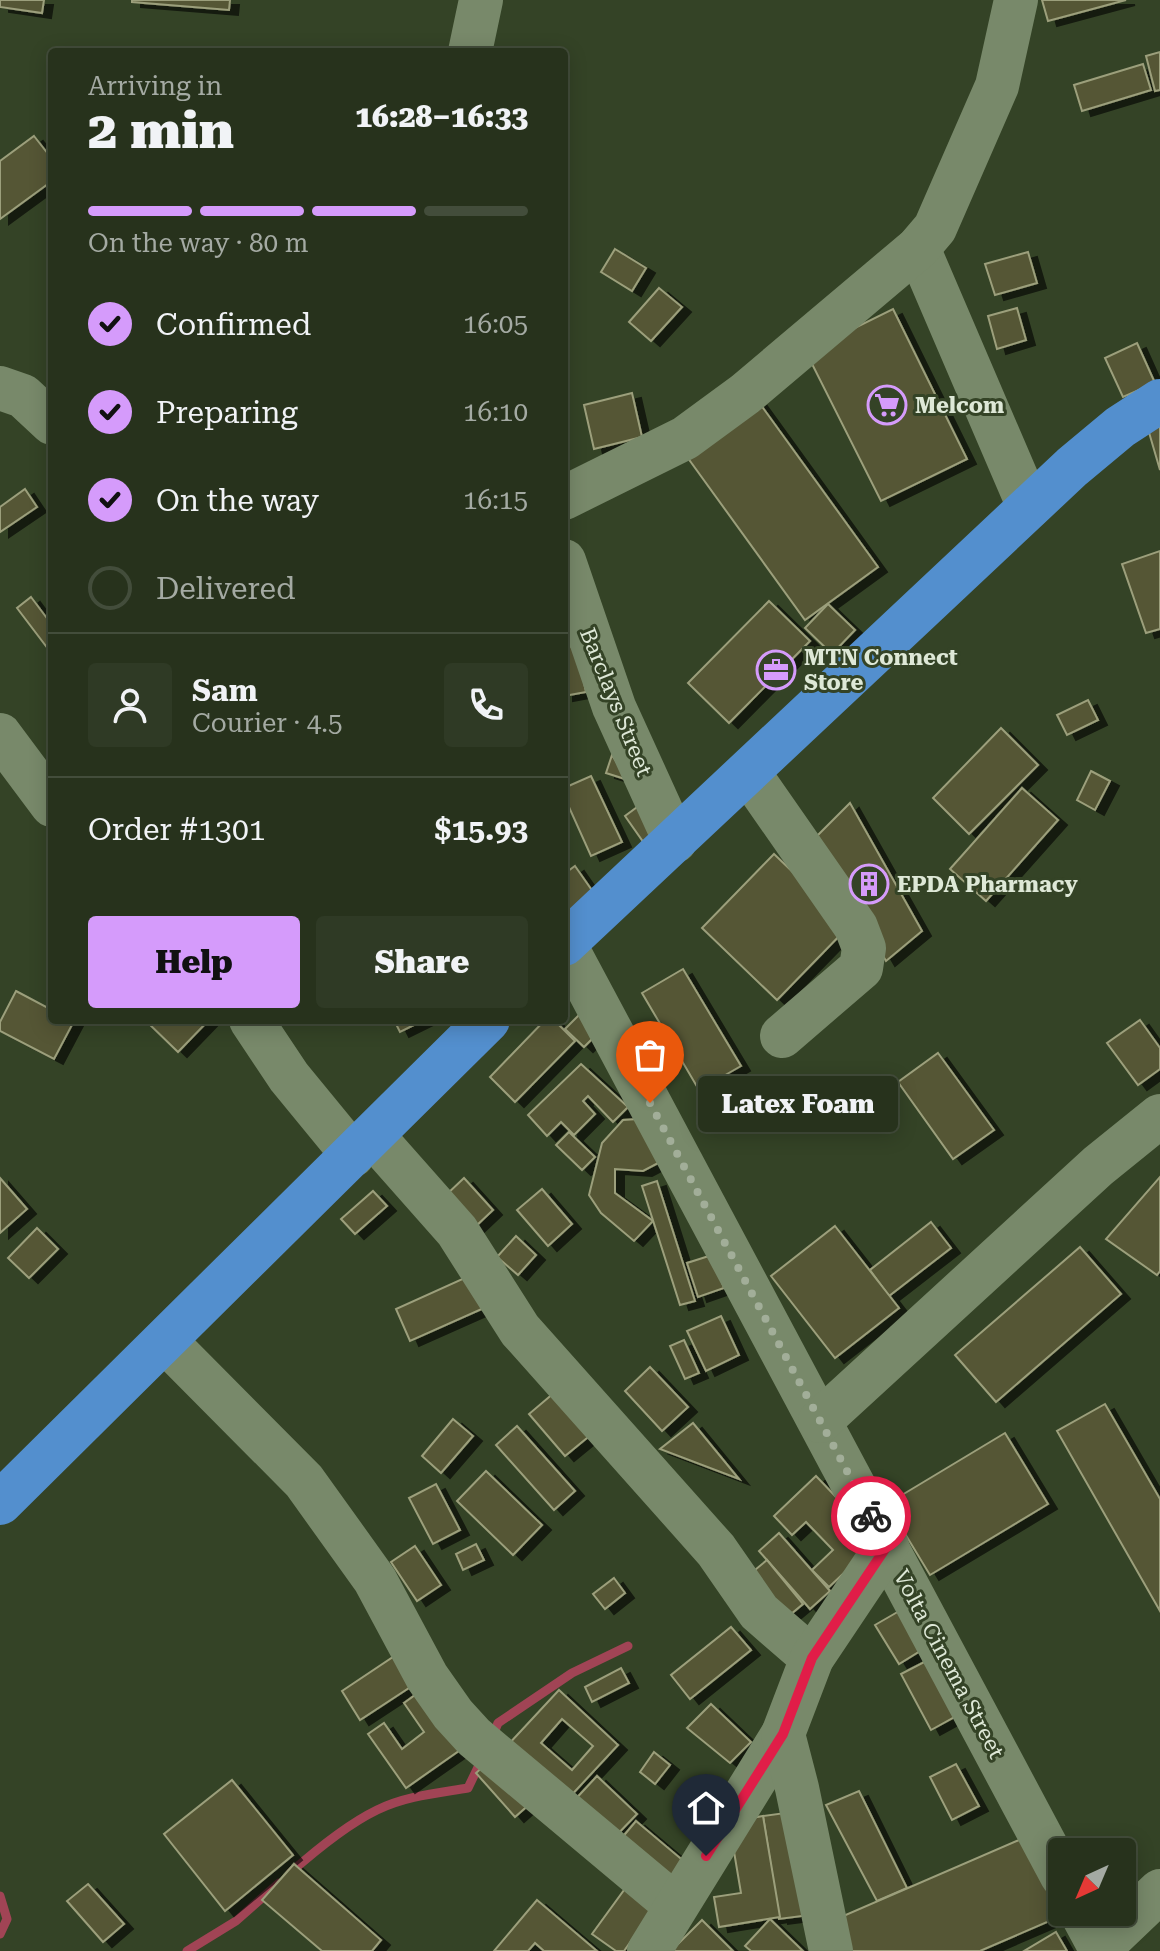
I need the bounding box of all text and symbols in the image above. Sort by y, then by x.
text: Arriving in [88,71,222,101]
text: 16:28–16:33 [355,99,528,134]
text: 2 min [88,100,234,161]
text: On the way · 80 m [88,228,308,258]
icon: check [88,302,132,346]
text: Confirmed [156,307,311,342]
text: 16:05 [463,309,528,339]
supermarket icon: Melcom [866,384,908,426]
icon: check [88,390,132,434]
place label: Melcom [915,393,1004,418]
text: Preparing [156,395,298,430]
text: 16:10 [463,397,528,427]
icon: check [88,478,132,522]
text: On the way [156,483,319,518]
text: 16:15 [463,485,528,515]
text: Delivered [156,571,295,606]
street label: Barclays Street [575,624,657,780]
place label: MTN Connect Store [804,645,958,695]
office icon: MTN Connect Store [755,649,797,691]
button: person [88,663,172,747]
button: phone [444,663,528,747]
text: Sam [192,673,258,708]
text: Courier · 4.5 [192,708,342,738]
text: Order #1301 [88,812,266,847]
text: $15.93 [435,812,528,847]
building icon: EPDA Pharmacy [848,863,890,905]
place label: EPDA Pharmacy [897,872,1079,897]
button: Help [88,916,300,1008]
button: Share [316,916,528,1008]
pin [616,1021,684,1103]
icon: bag [628,1033,672,1077]
callout: Latex Foam [698,1075,898,1131]
text: Latex Foam [721,1089,875,1119]
courier [831,1476,911,1556]
icon: bike [849,1494,893,1538]
street label: Volta Cinema Street [889,1565,1009,1763]
pin [672,1774,740,1856]
icon: home [684,1786,728,1830]
north arrow [1048,1838,1136,1926]
map controls [1048,1838,1136,1926]

